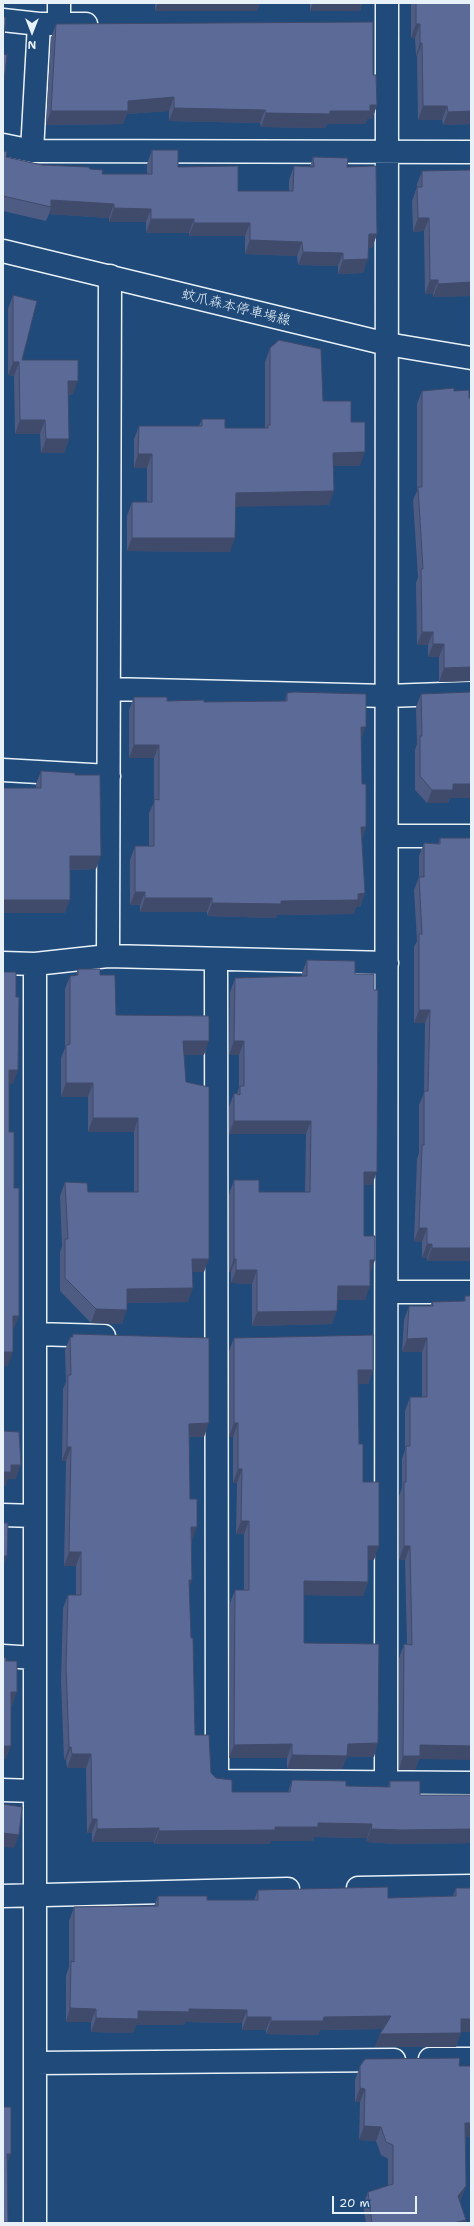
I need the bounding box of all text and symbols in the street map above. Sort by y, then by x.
north arrow [12,12,52,52]
text: N [28,37,36,52]
street label: 蚊爪森本停車場線 [180,286,292,330]
scale bar [334,2188,419,2214]
text: 20 m [339,2195,370,2211]

